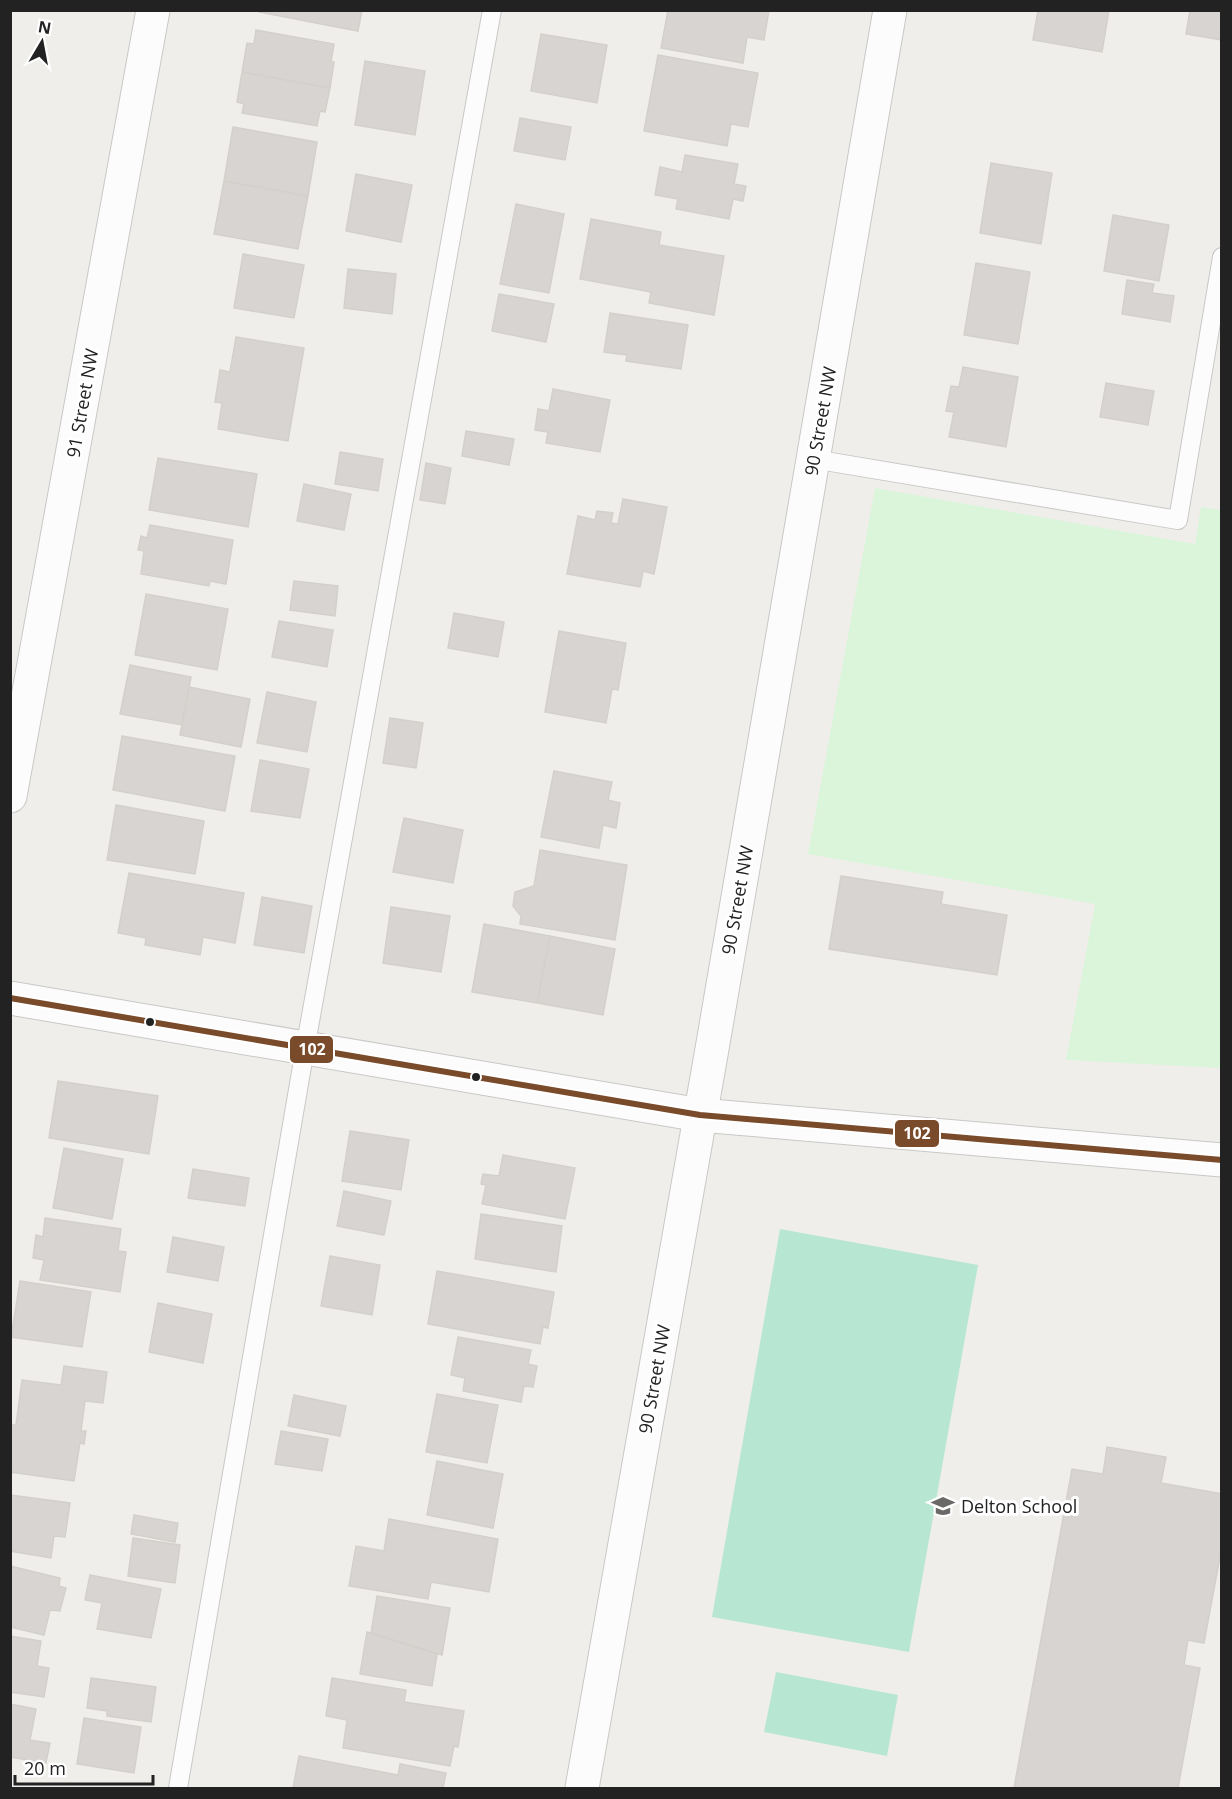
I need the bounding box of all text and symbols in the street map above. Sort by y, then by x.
north arrow [12,12,72,72]
text: N [36,15,53,39]
street label: 91 Street NW [61,346,103,459]
street label: 90 Street NW [799,364,841,477]
street label: 90 Street NW [716,843,758,956]
unlabelled marker [144,1016,156,1028]
line badge: 102 [289,1035,334,1064]
text: 102 [298,1038,326,1060]
unlabelled marker [470,1071,482,1083]
line badge: 102 [894,1119,940,1148]
text: 102 [903,1122,931,1144]
street label: 90 Street NW [633,1322,675,1435]
school or university icon: Delton School [930,1493,956,1519]
place label: Delton School [961,1494,1077,1518]
scale bar [15,1748,153,1786]
text: 20 m [24,1756,66,1780]

